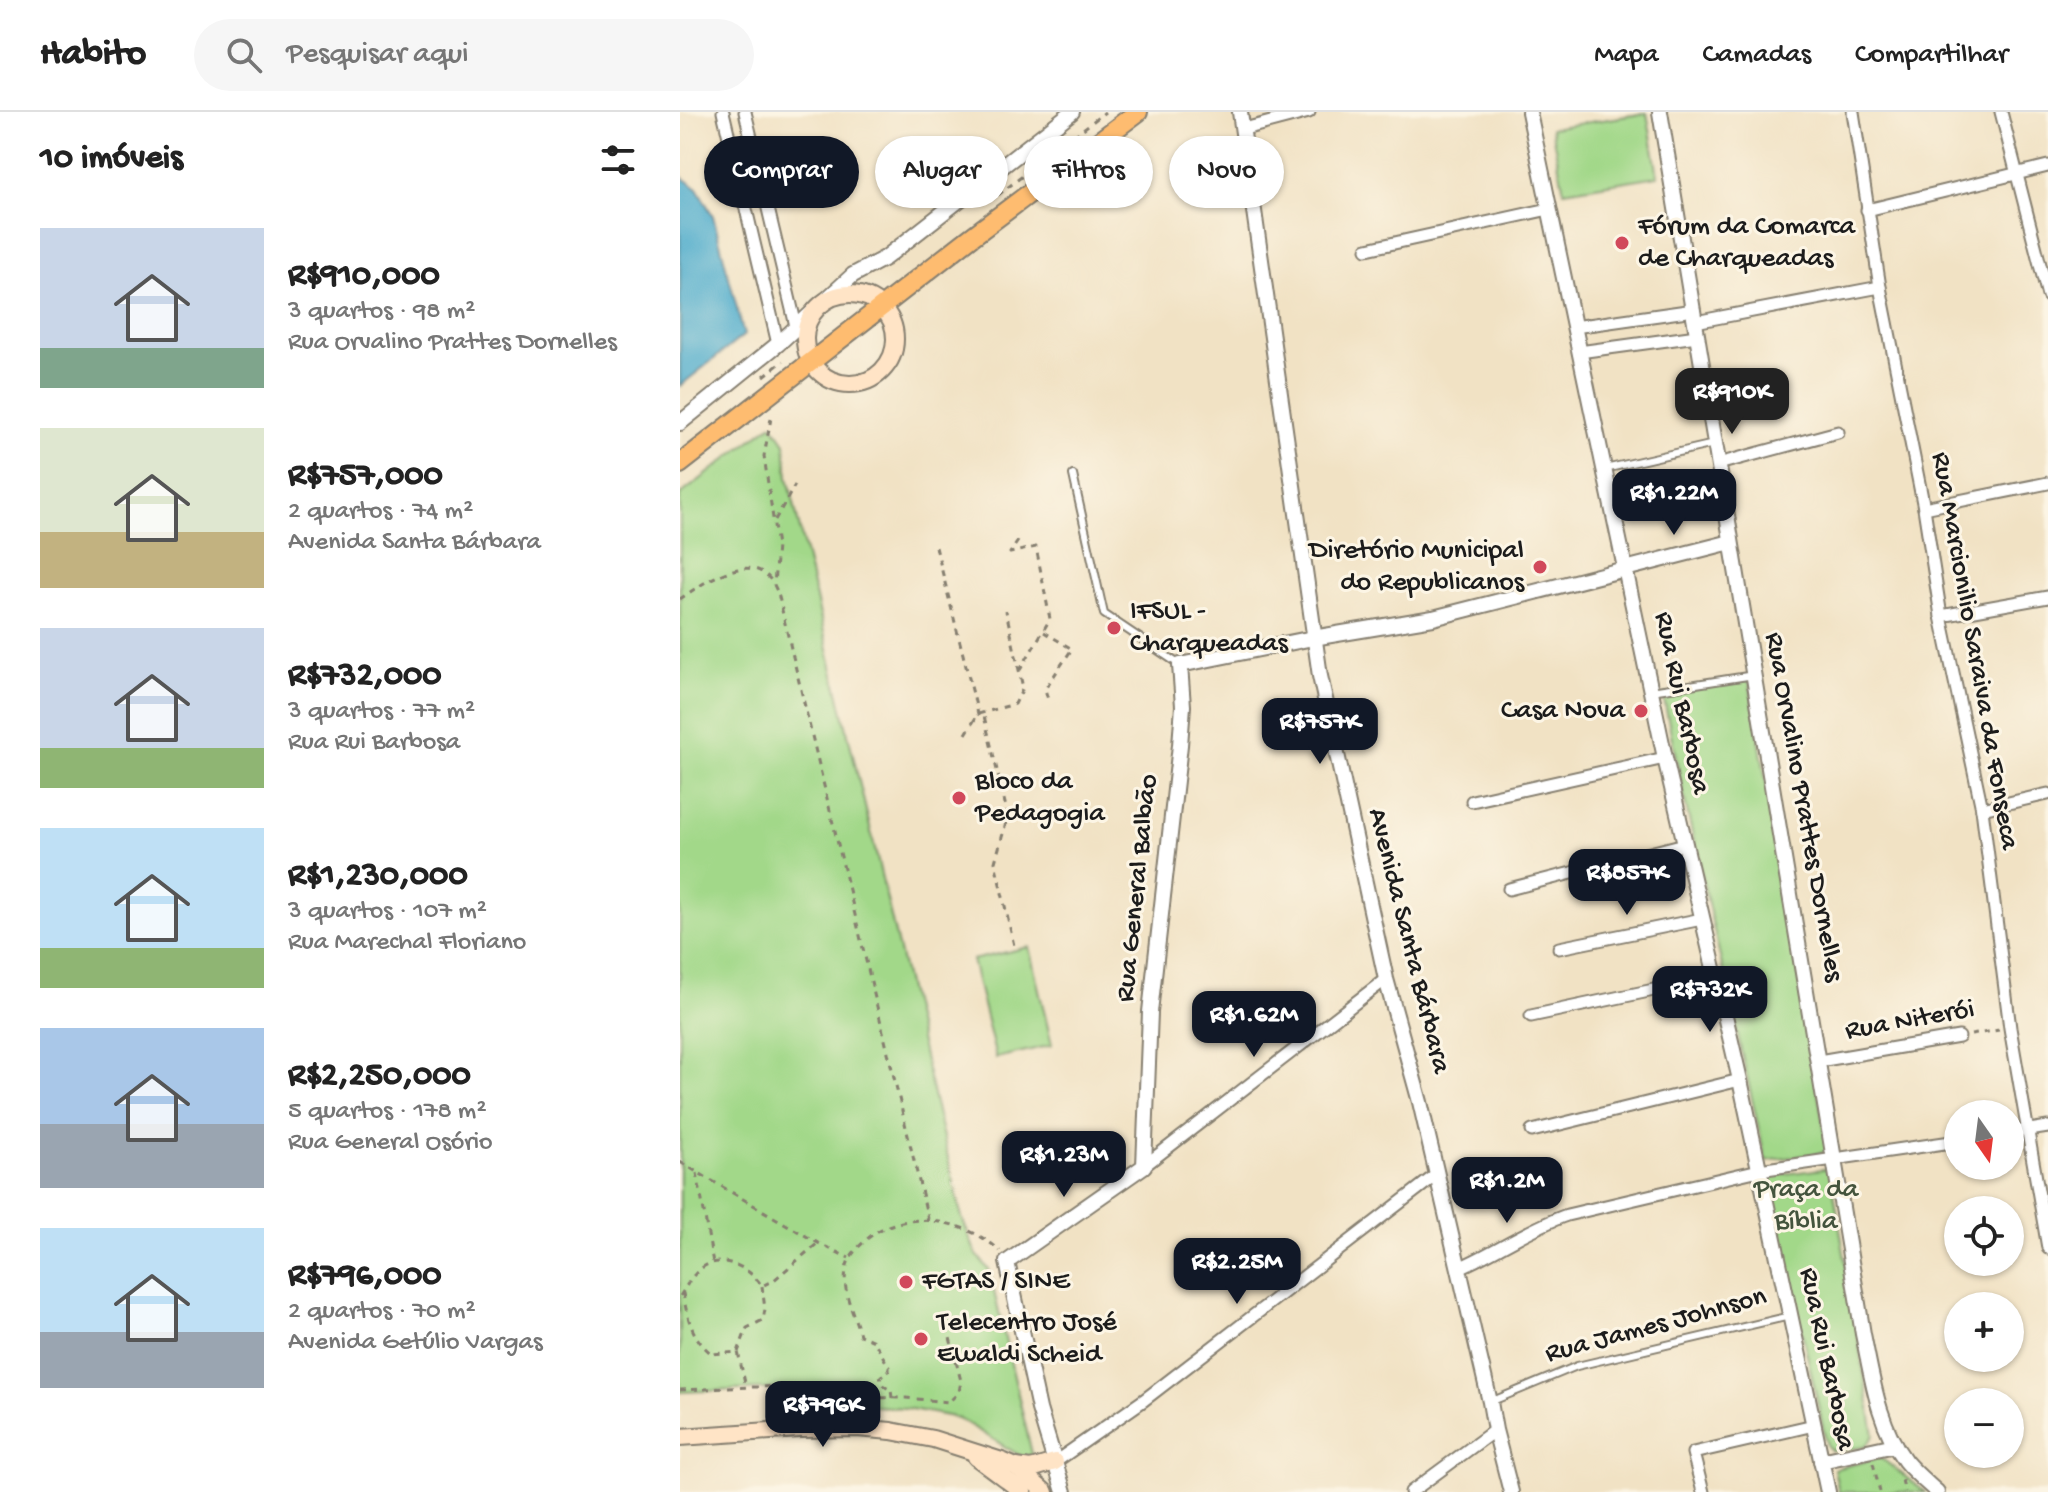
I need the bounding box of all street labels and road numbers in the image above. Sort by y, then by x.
street label: Rua Marcionilio Saraiva da Fonseca [1923,450,2025,854]
street label: Rua Rui Barbosa [1646,609,1717,799]
street label: Rua Orvalino Prattes Dornelles [1756,630,1850,985]
street label: Rua General Balbão [1110,772,1166,1004]
street label: Avenida Santa Bárbara [1359,805,1457,1078]
street label: Rua Niterói [1843,993,1977,1049]
street label: Rua Rui Barbosa [1791,1265,1862,1455]
street label: Rua James Johnson [1542,1280,1771,1371]

